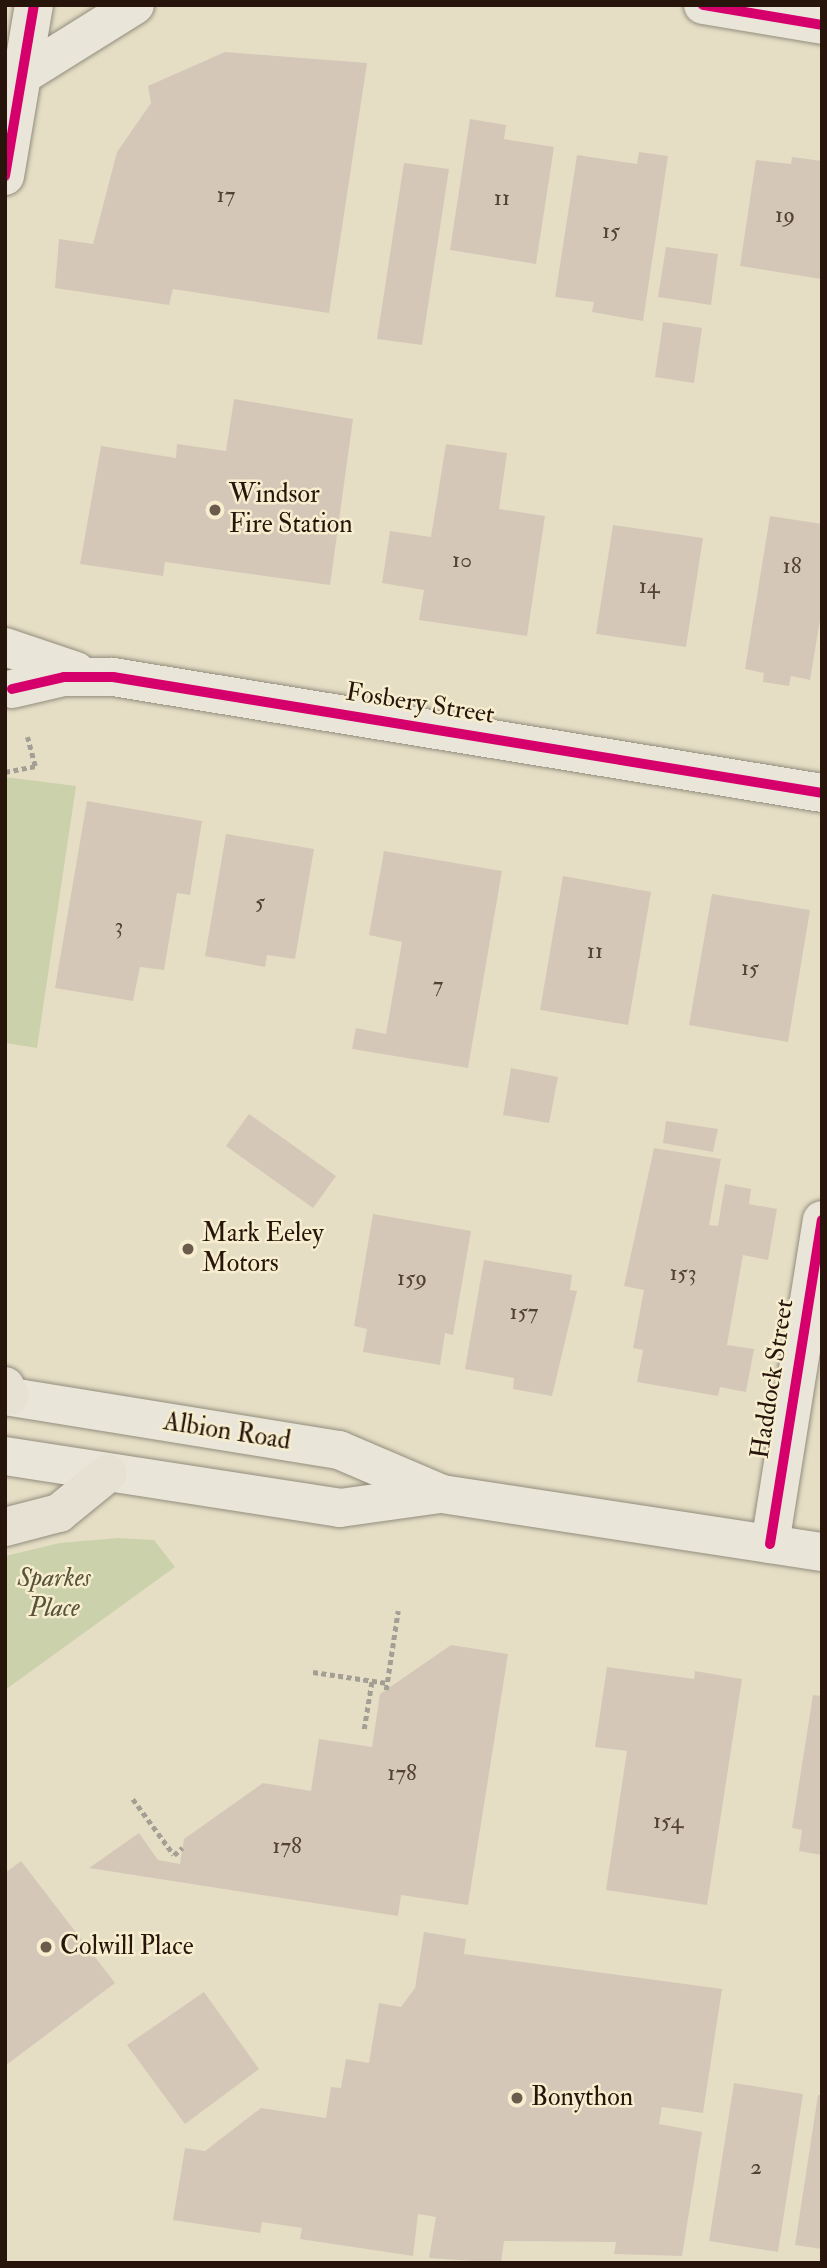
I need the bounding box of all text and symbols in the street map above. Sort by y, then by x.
house number: 17 [217,181,235,209]
house number: 11 [494,184,510,212]
house number: 19 [775,201,795,229]
house number: 15 [602,217,620,245]
place label: Windsor Fire Station [229,479,353,540]
marker: Windsor Fire Station [207,502,223,518]
house number: 10 [452,546,472,574]
house number: 18 [782,552,802,580]
house number: 14 [639,572,659,600]
street label: Fosbery Street [343,677,497,731]
house number: 5 [255,888,265,916]
house number: 3 [115,912,123,940]
house number: 11 [587,937,603,965]
house number: 15 [741,954,759,982]
house number: 7 [433,971,443,999]
place label: Mark Eeley Motors [202,1218,324,1280]
marker: Mark Eeley Motors [180,1241,196,1257]
house number: 153 [669,1259,697,1287]
house number: 159 [397,1264,427,1292]
street label: Haddock Street [745,1297,801,1461]
house number: 157 [510,1298,538,1326]
street label: Albion Road [161,1407,293,1457]
park label: Sparkes Place [17,1563,91,1624]
house number: 178 [387,1759,417,1787]
house number: 154 [653,1807,683,1835]
house number: 178 [272,1832,302,1860]
place label: Colwill Place [60,1931,194,1963]
marker: Colwill Place [38,1939,54,1955]
place label: Bonython [531,2082,633,2114]
marker: Bonython [509,2090,525,2106]
house number: 2 [750,2153,762,2181]

